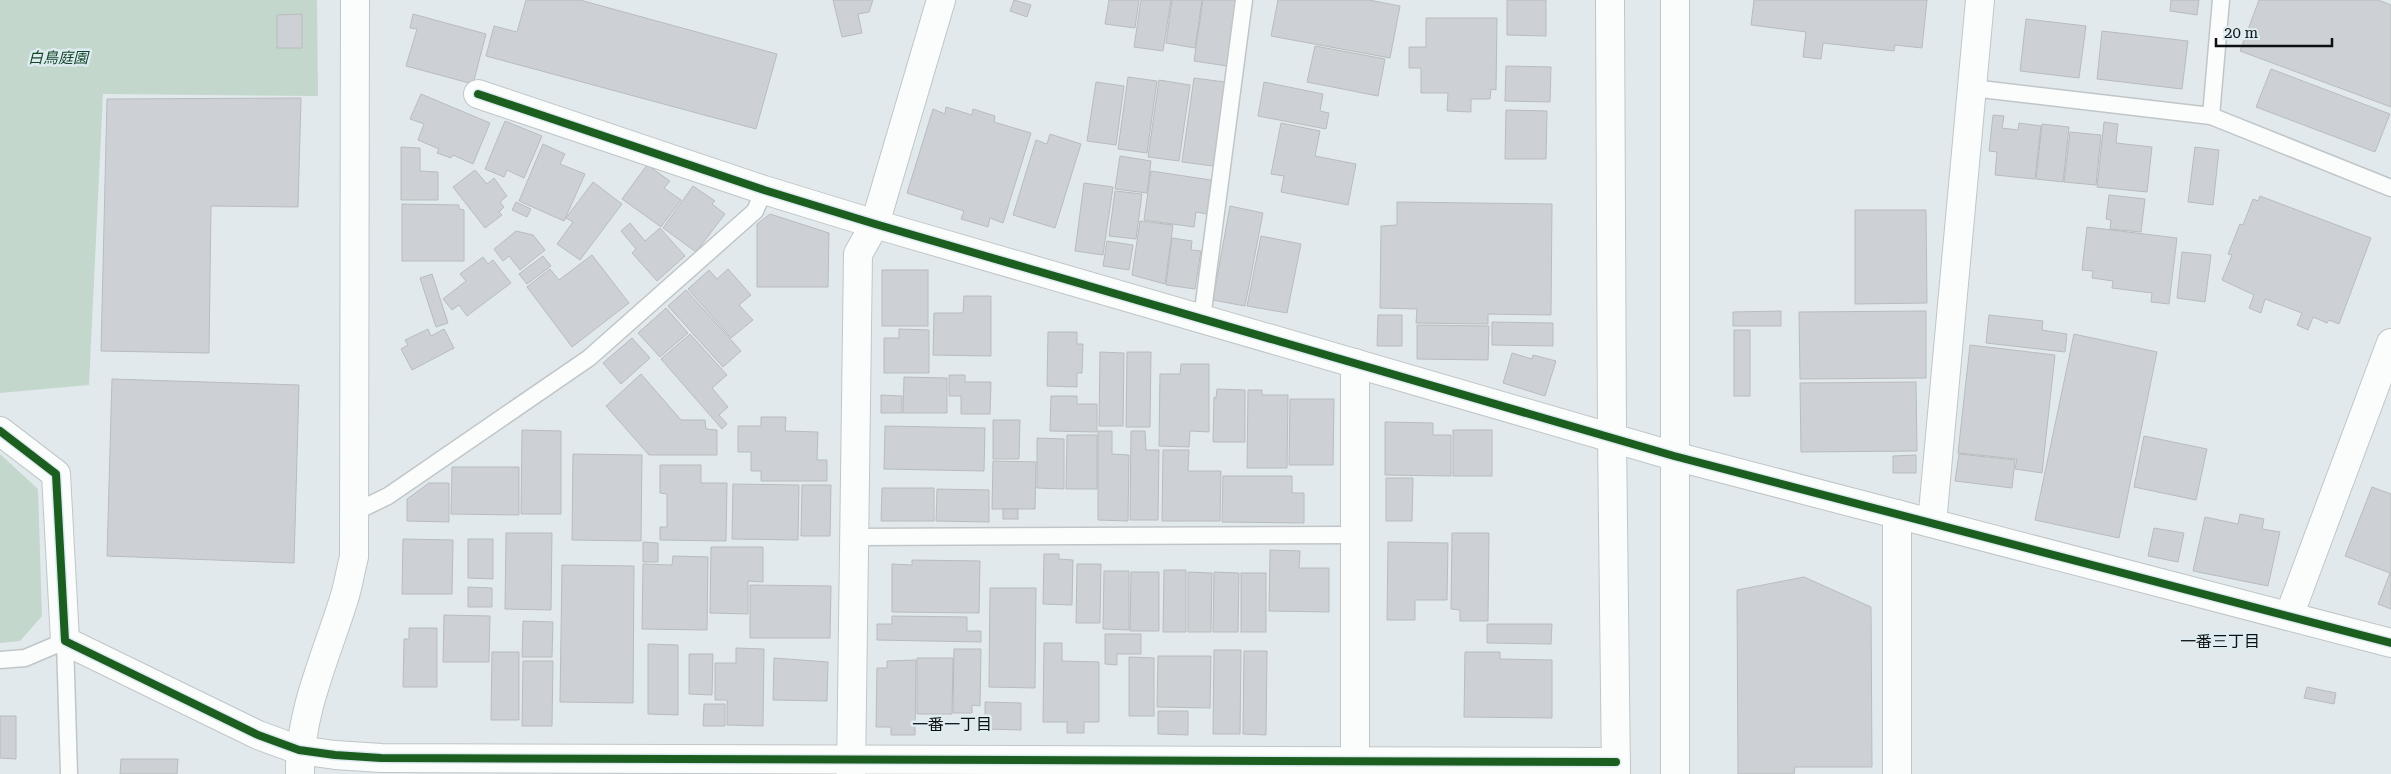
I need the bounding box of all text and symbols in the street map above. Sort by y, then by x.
scale bar [2216,15,2332,47]
text: 20 m [2224,24,2259,42]
park label: 白鳥庭園 [28,49,90,67]
district label: 一番三丁目 [2180,632,2260,651]
district label: 一番一丁目 [912,715,992,734]

